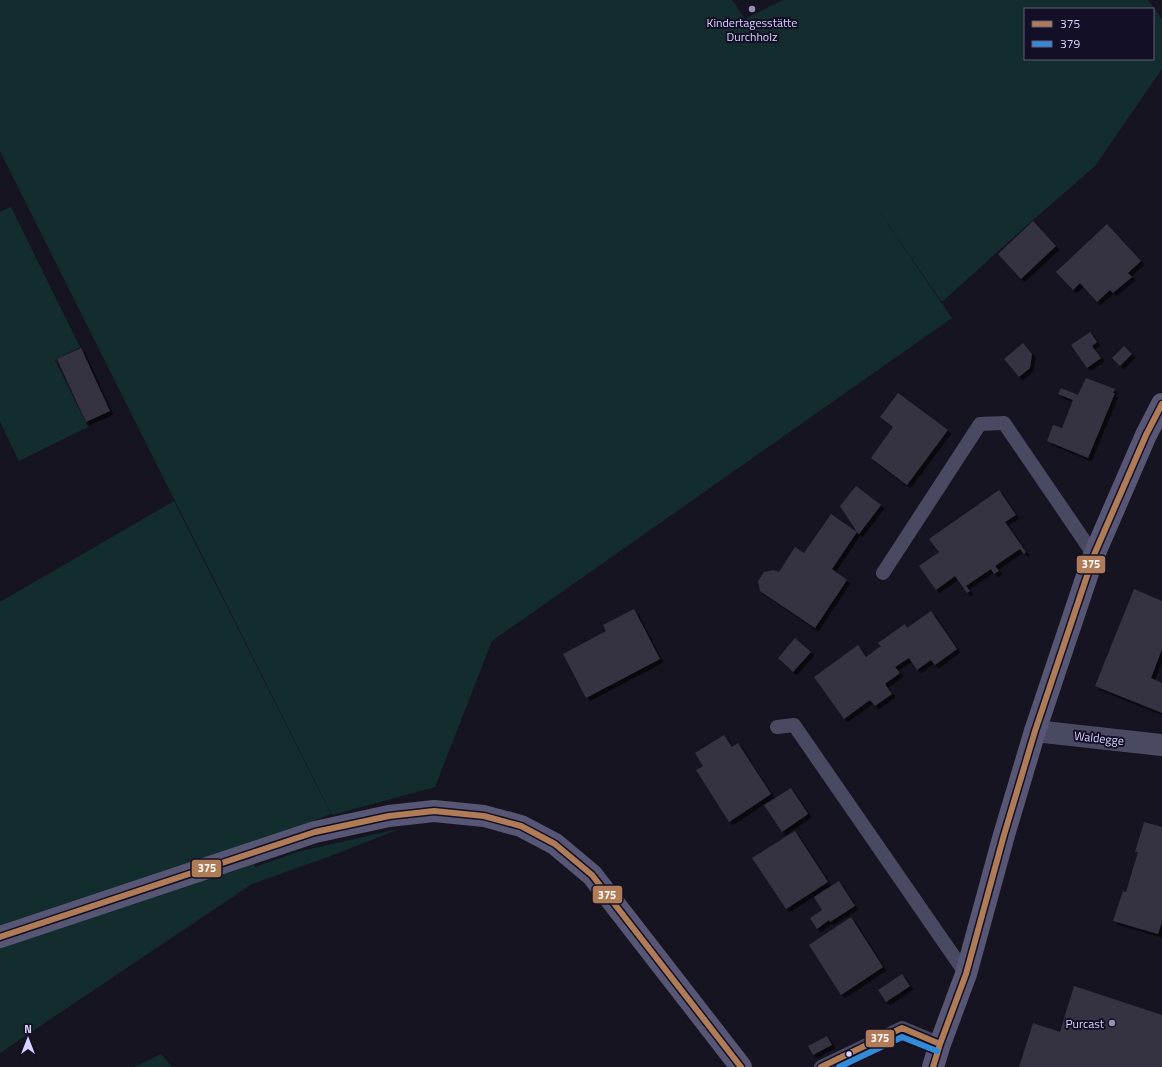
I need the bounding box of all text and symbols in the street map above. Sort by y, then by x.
marker: Kindertagesstätte Durchholz [747,4,757,14]
legend [1024,8,1154,60]
place label: Kindertagesstätte Durchholz [707,13,797,46]
text: 375 [1060,14,1080,33]
text: 379 [1060,34,1080,53]
line badge: 375 [1076,555,1106,574]
text: 375 [1082,556,1100,572]
street label: Waldegge [1073,726,1125,750]
line badge: 375 [191,859,222,878]
text: 375 [198,860,216,876]
line badge: 375 [592,885,623,904]
text: 375 [598,887,616,903]
place label: Purcast [1065,1014,1105,1033]
marker: Purcast [1107,1018,1117,1028]
north arrow [8,1019,48,1059]
text: N [24,1021,32,1037]
line badge: 375 [865,1029,895,1048]
text: 375 [871,1030,889,1046]
unlabelled marker [844,1049,854,1059]

